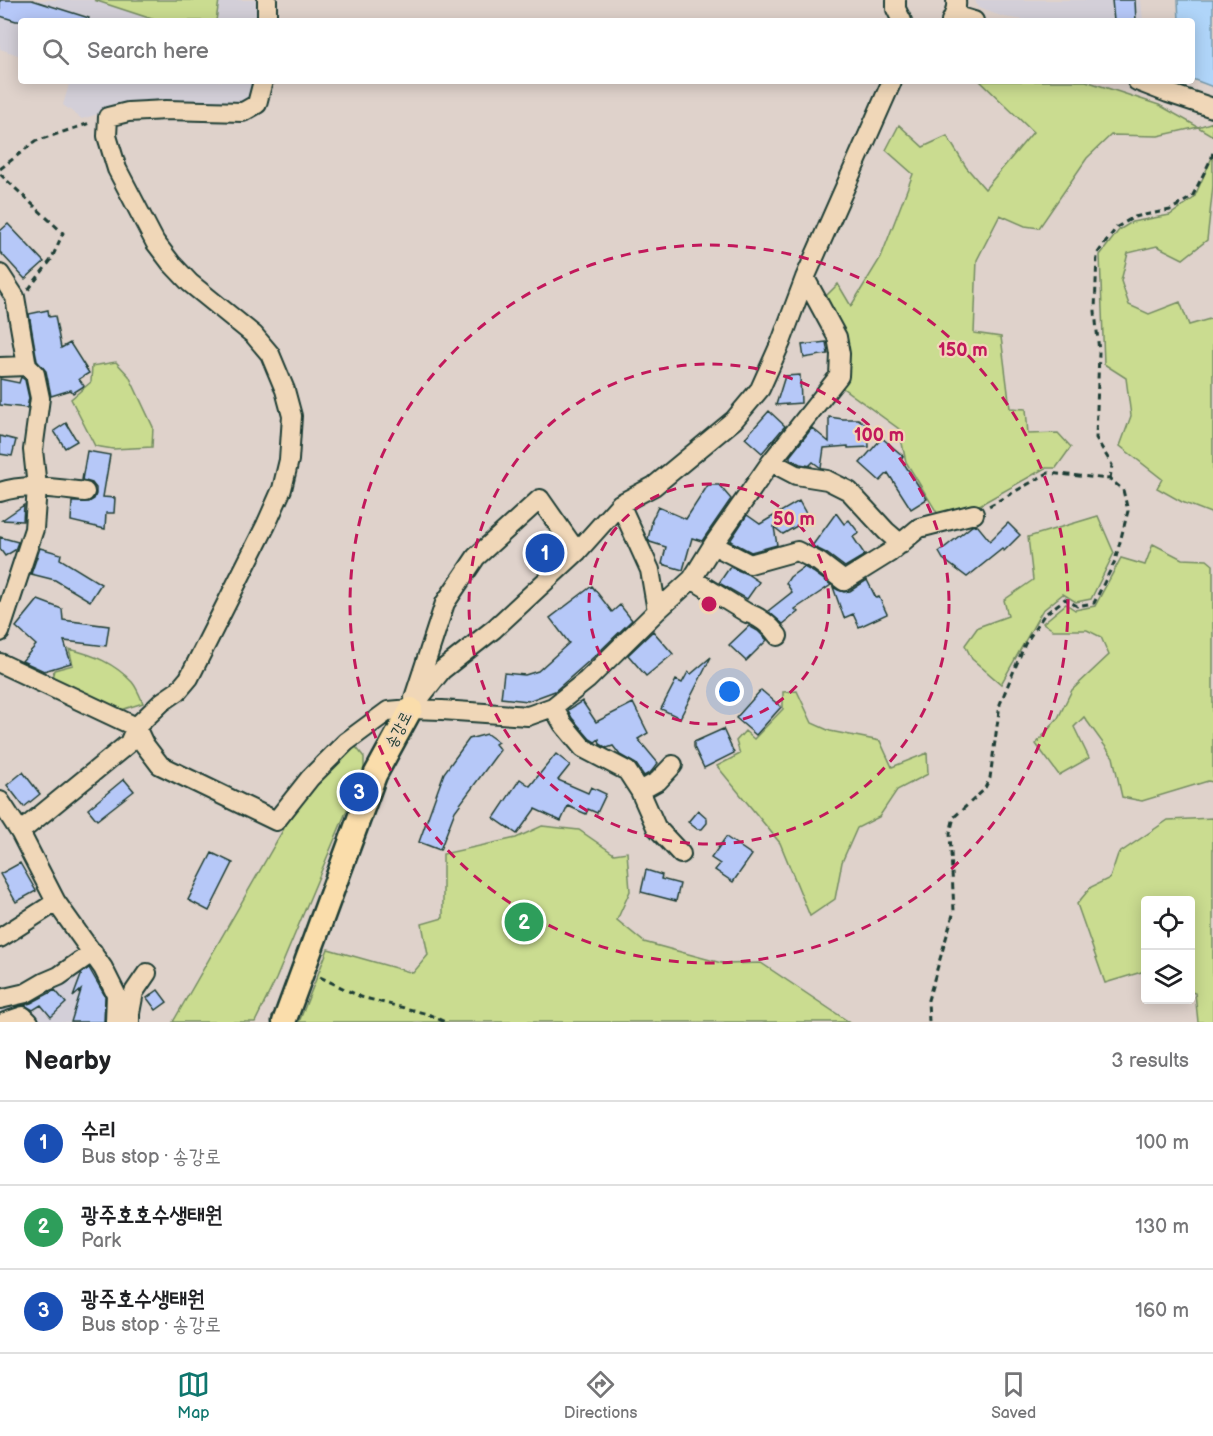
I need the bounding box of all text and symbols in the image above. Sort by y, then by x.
search box [18,18,1195,84]
icon: search [39,35,72,68]
text: Search here [87,38,209,65]
text: 150 m [938,340,988,361]
text: 100 m [854,425,904,446]
text: 50 m [773,509,815,530]
pin: 1 [526,530,564,576]
centre of rings [699,594,719,614]
your location [715,677,744,706]
street label: 송강로 [382,708,416,752]
pin: 3 [340,770,378,814]
map controls [1141,896,1195,1004]
button: locate [1141,896,1195,950]
pin: 2 [504,900,544,944]
button: layers [1141,950,1195,1004]
text: Nearby [24,1046,111,1077]
text: 3 results [1111,1049,1189,1073]
text: 수리 [81,1118,116,1145]
text: 1 [39,1131,48,1155]
text: 100 m [1136,1131,1189,1155]
text: Bus stop · 송강로 [81,1145,221,1169]
text: 광주호호수생태원 [81,1202,223,1229]
text: 2 [38,1215,49,1239]
text: 130 m [1135,1215,1189,1239]
text: Park [81,1229,121,1253]
text: 광주호수생태원 [81,1286,205,1313]
text: 3 [38,1299,49,1323]
text: 160 m [1135,1299,1189,1323]
text: Bus stop · 송강로 [81,1313,221,1337]
tab: Map [177,1368,210,1423]
tab: Directions [564,1368,637,1423]
tab: Saved [991,1368,1036,1423]

